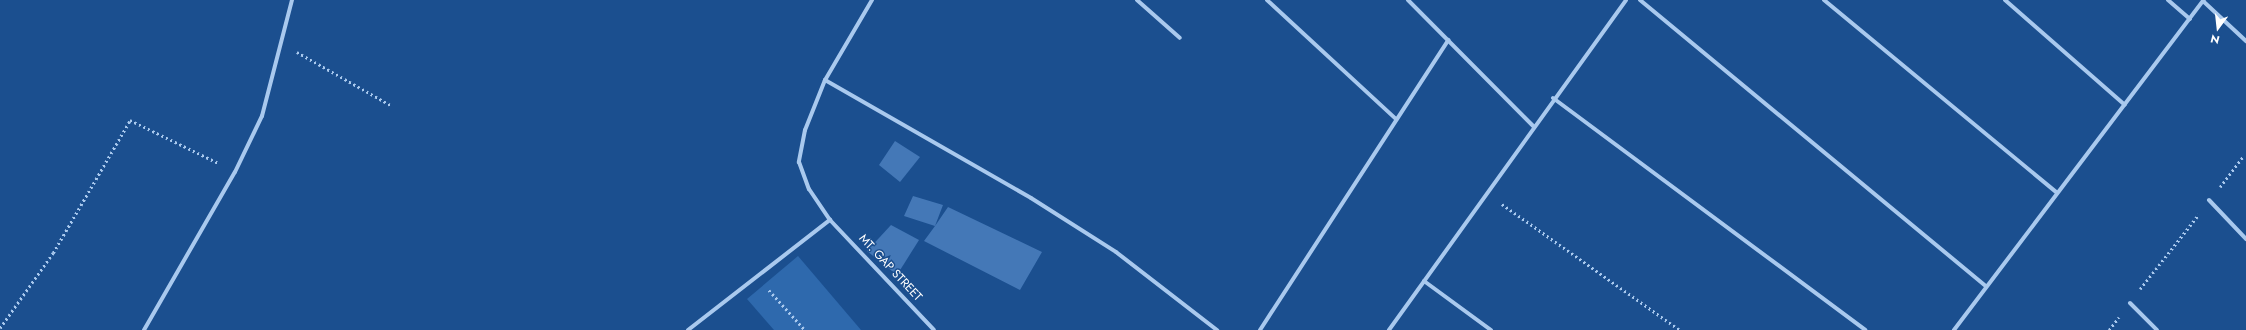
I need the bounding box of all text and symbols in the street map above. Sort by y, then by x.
north arrow [2198,8,2238,48]
text: N [2209,31,2221,48]
street label: MT. GAP STREET [855,232,925,304]

